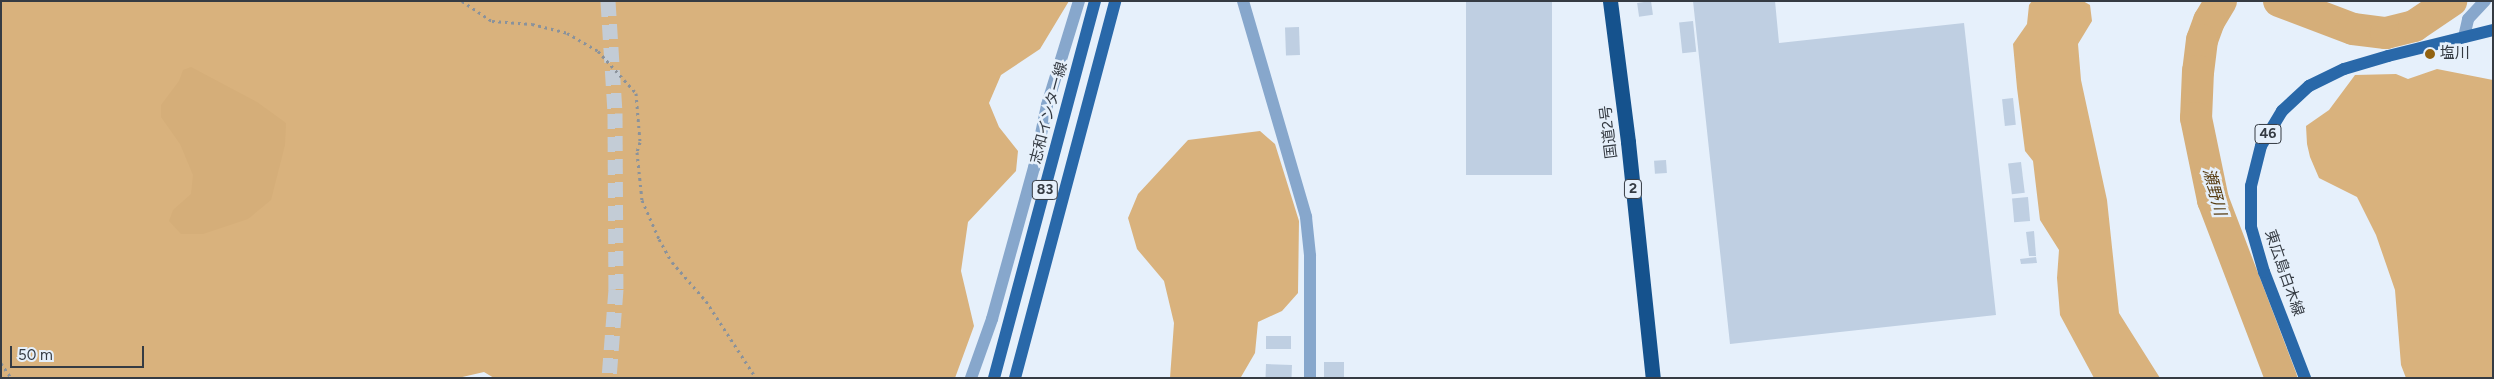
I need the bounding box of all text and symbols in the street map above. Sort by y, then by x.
place label: 塩川 [2440,45,2470,63]
marker: 塩川 [2424,48,2436,60]
street label: 志和インター線 [1027,60,1071,166]
street label: 国道2号 [1597,104,1621,160]
road number: 46 [2254,122,2282,146]
water label: 瀬野川 [2199,166,2229,218]
road number: 83 [1031,178,1059,202]
road number: 2 [1623,178,1643,200]
street label: 東広島白木線 [2261,228,2307,318]
scale bar [12,336,146,368]
text: 50 m [18,346,53,364]

